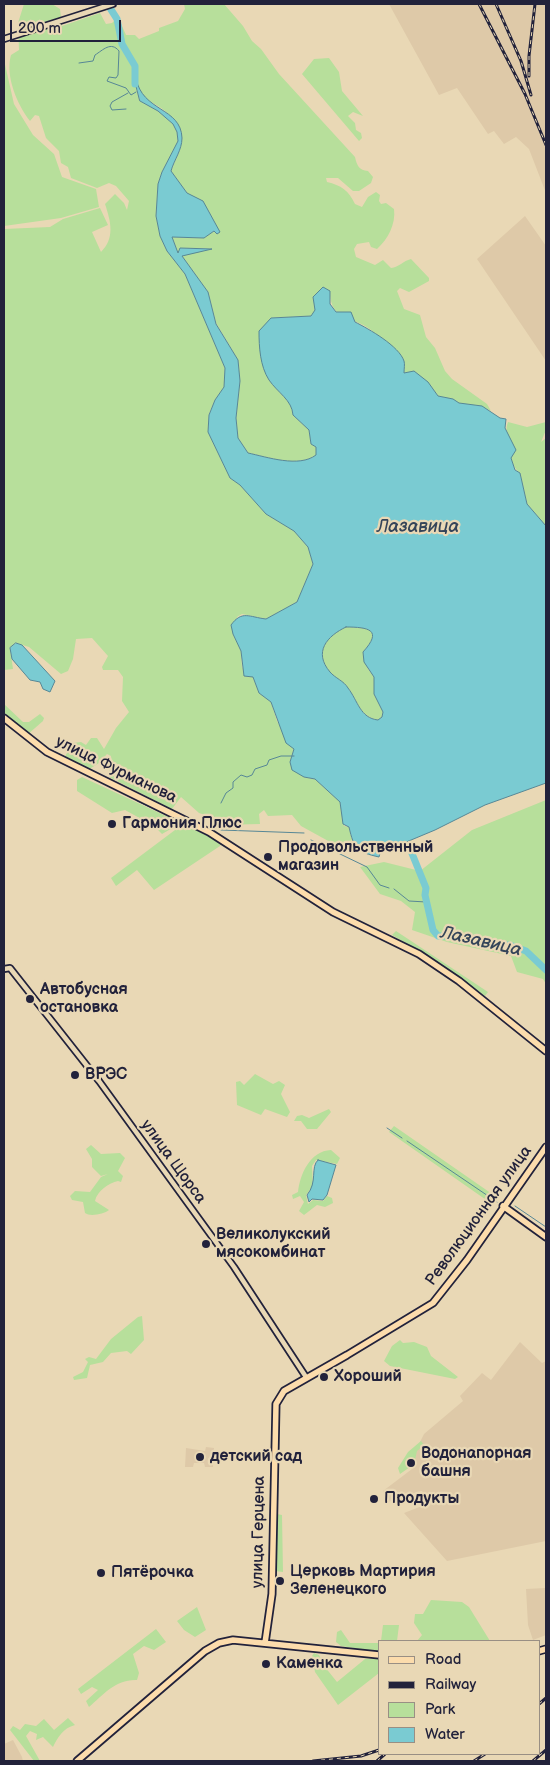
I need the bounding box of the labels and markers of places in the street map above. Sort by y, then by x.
place label: Гармония Плюс [122,814,242,834]
marker: Гармония Плюс [106,818,118,830]
place label: Продовольственный магазин [278,838,433,876]
marker: Продовольственный магазин [262,851,274,863]
place label: Автобусная остановка [40,980,128,1018]
marker: Автобусная остановка [24,993,36,1005]
place label: ВРЭС [85,1065,127,1085]
marker: ВРЭС [69,1069,81,1081]
place label: Великолукский мясокомбинат [216,1225,330,1263]
marker: Великолукский мясокомбинат [200,1238,212,1250]
place label: Хороший [334,1367,402,1387]
marker: Хороший [318,1371,330,1383]
place label: Водонапорная башня [421,1444,531,1482]
place label: детский сад [210,1447,302,1467]
marker: детский сад [194,1451,206,1463]
marker: Водонапорная башня [405,1457,417,1469]
place label: Продукты [384,1489,459,1509]
marker: Продукты [368,1493,380,1505]
place label: Церковь Мартирия Зеленецкого [290,1562,436,1600]
place label: Пятёрочка [111,1563,193,1583]
marker: Пятёрочка [95,1567,107,1579]
marker: Церковь Мартирия Зеленецкого [274,1575,286,1587]
place label: Каменка [276,1654,343,1674]
marker: Каменка [260,1658,272,1670]

